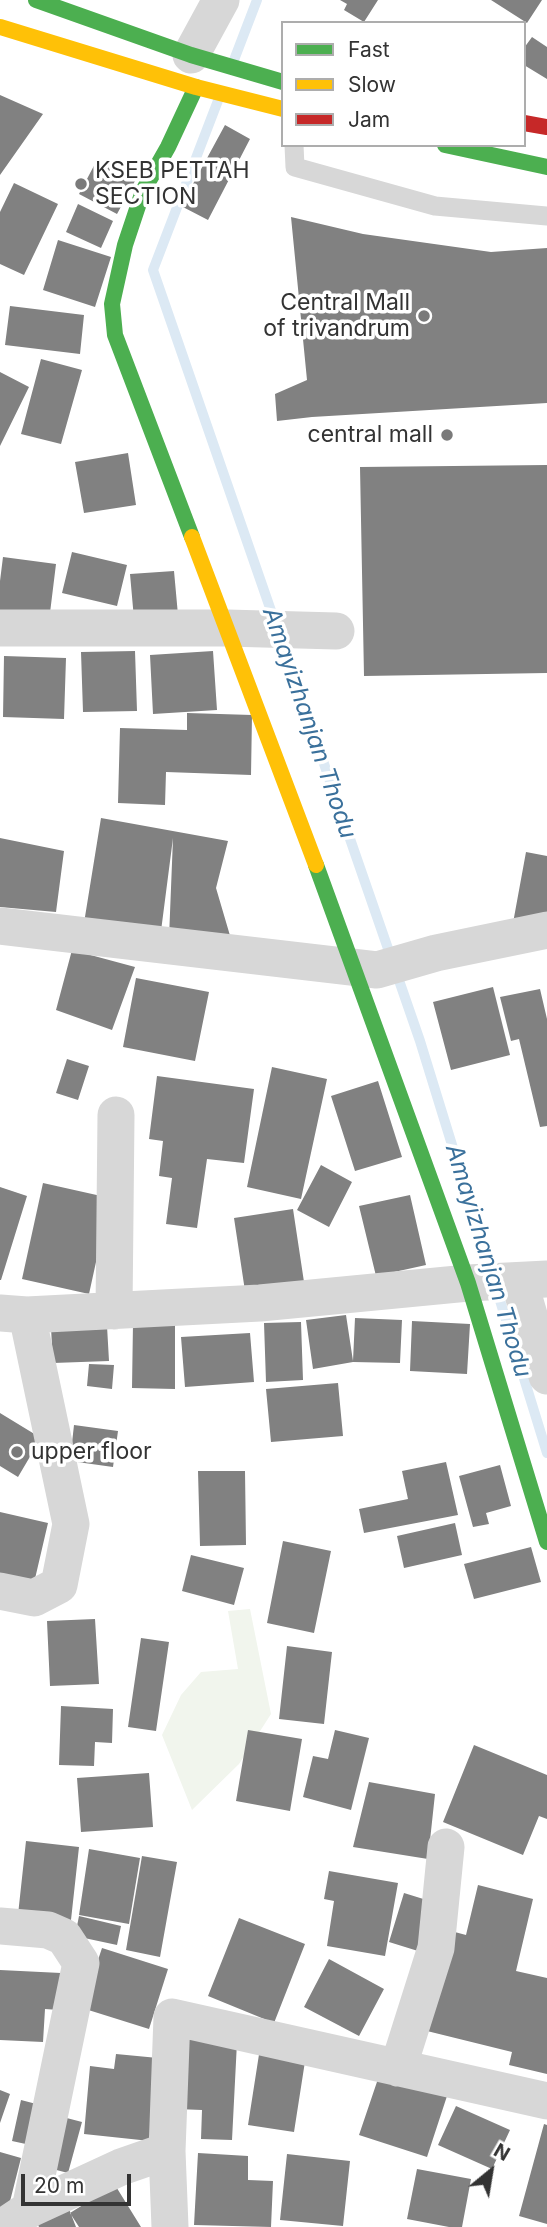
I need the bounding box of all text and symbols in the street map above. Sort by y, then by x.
legend [281,21,526,147]
text: Fast [348,37,390,62]
text: Slow [348,72,396,97]
text: Jam [348,107,390,132]
place label: KSEB PETTAH SECTION [95,157,250,211]
marker: KSEB PETTAH SECTION [73,176,89,192]
place label: Central Mall of trivandrum [263,289,410,343]
marker: Central Mall of trivandrum [416,308,432,324]
place label: central mall [308,421,433,449]
marker: central mall [439,427,455,443]
water label: Amayizhanjan Thodu [256,604,362,842]
water label: Amayizhanjan Thodu [439,1141,537,1381]
place label: upper floor [31,1438,152,1466]
marker: upper floor [9,1444,25,1460]
north arrow [456,2136,526,2206]
text: N [490,2139,514,2166]
scale bar [24,2160,135,2204]
text: 20 m [34,2173,84,2198]

